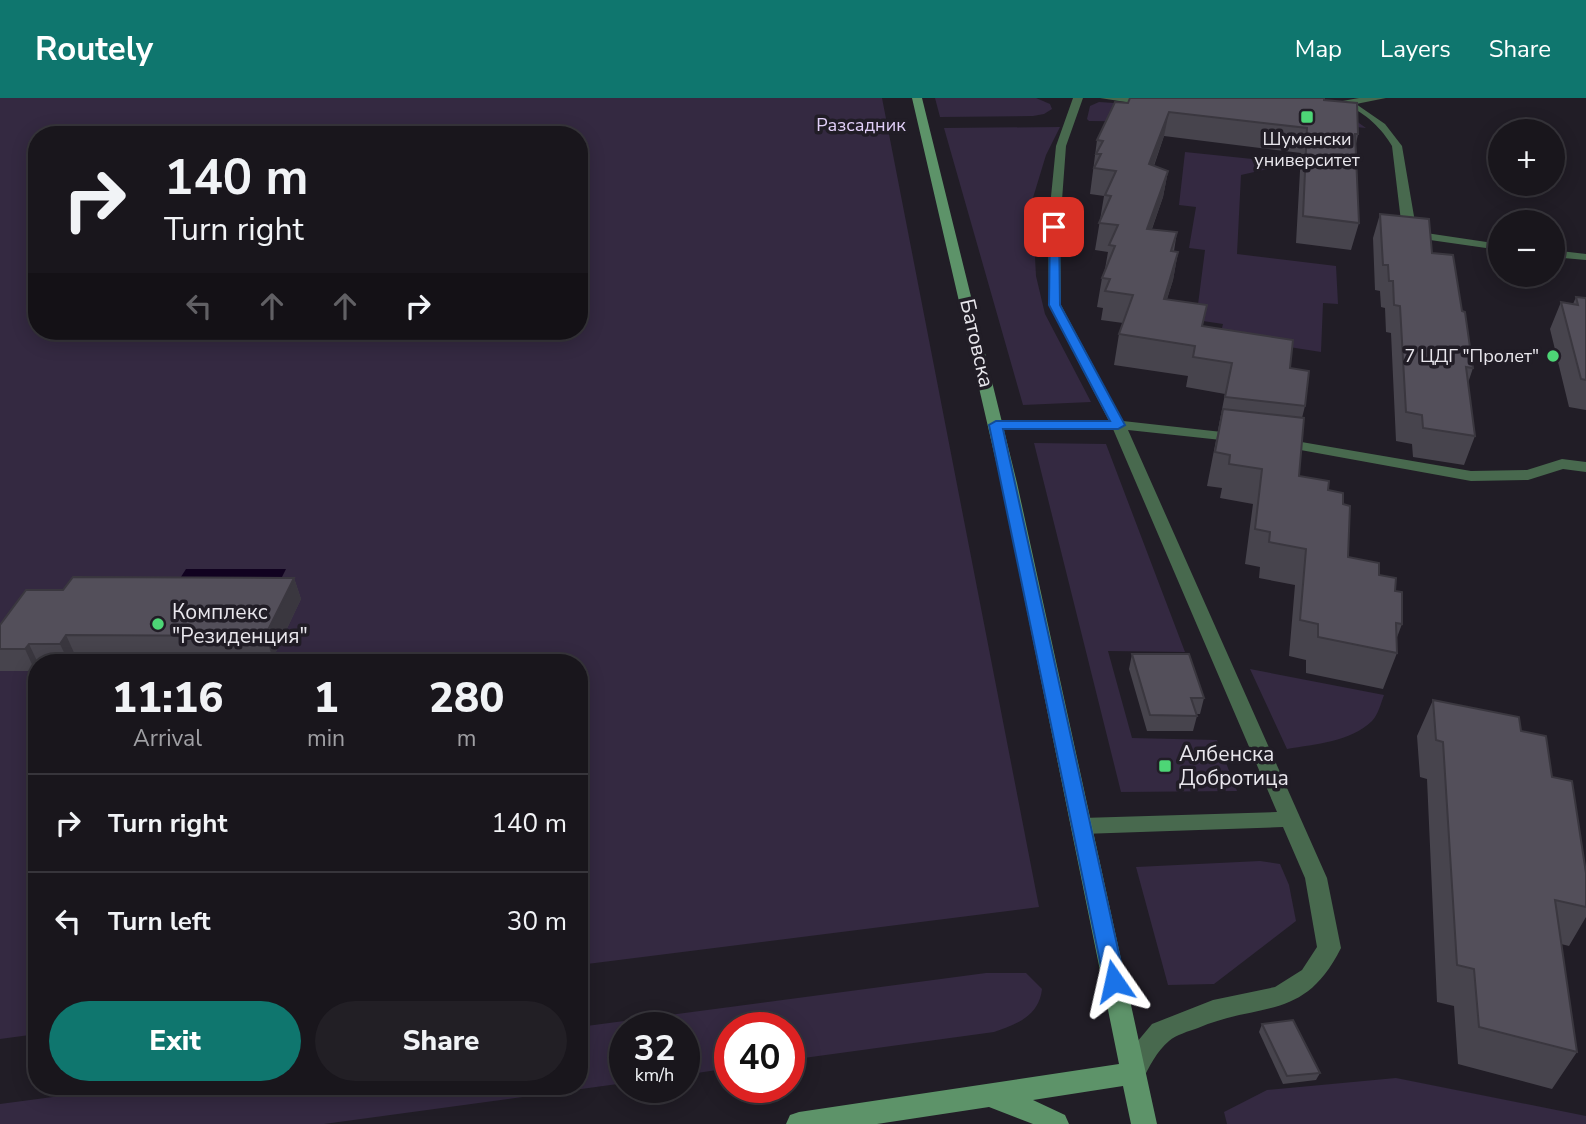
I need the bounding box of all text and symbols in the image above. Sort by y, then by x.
text: Routely [35,27,153,72]
text: Map [1295,33,1342,65]
text: Layers [1380,33,1451,65]
text: Share [1489,33,1551,65]
marker: Шуменски университет [1299,109,1315,125]
park label: Разсадник [816,113,906,137]
map controls [1488,119,1565,287]
button: + [1488,119,1565,196]
place label: Шуменски университет [1254,127,1360,172]
text: 140 m [164,144,308,211]
icon: right [49,154,140,245]
pin [1024,197,1084,257]
text: Turn right [164,208,304,251]
icon: arrive [1035,208,1073,246]
button: − [1488,210,1565,287]
icon: left [180,287,218,325]
icon: ahead [253,287,291,325]
icon: ahead [326,287,364,325]
icon: right [399,287,437,325]
street label: Батовска [953,296,1001,390]
place label: 7 ЦДГ "Пролет" [1405,344,1539,368]
marker: 7 ЦДГ "Пролет" [1545,348,1561,364]
place label: Комплекс "Резиденция" [172,598,308,650]
marker: Комплекс "Резиденция" [150,616,166,632]
text: 11:16 [112,670,223,727]
text: 1 [313,670,339,727]
text: 280 [429,670,504,727]
text: Arrival [133,723,202,754]
text: min [307,723,345,754]
text: m [457,723,476,754]
place label: Албенска Добротица [1179,740,1289,792]
marker: Албенска Добротица [1157,758,1173,774]
icon: right [49,804,87,842]
text: Turn right [108,806,227,841]
text: 140 m [491,806,567,841]
icon: left [49,902,87,940]
text: Turn left [108,904,211,939]
text: 30 m [507,904,567,939]
position arrow [1077,944,1151,1018]
button: Exit [49,1001,301,1081]
button: Share [315,1001,567,1081]
speed limit sign: 40 [714,1012,805,1103]
text: 32 [633,1025,676,1072]
text: km/h [635,1063,674,1087]

